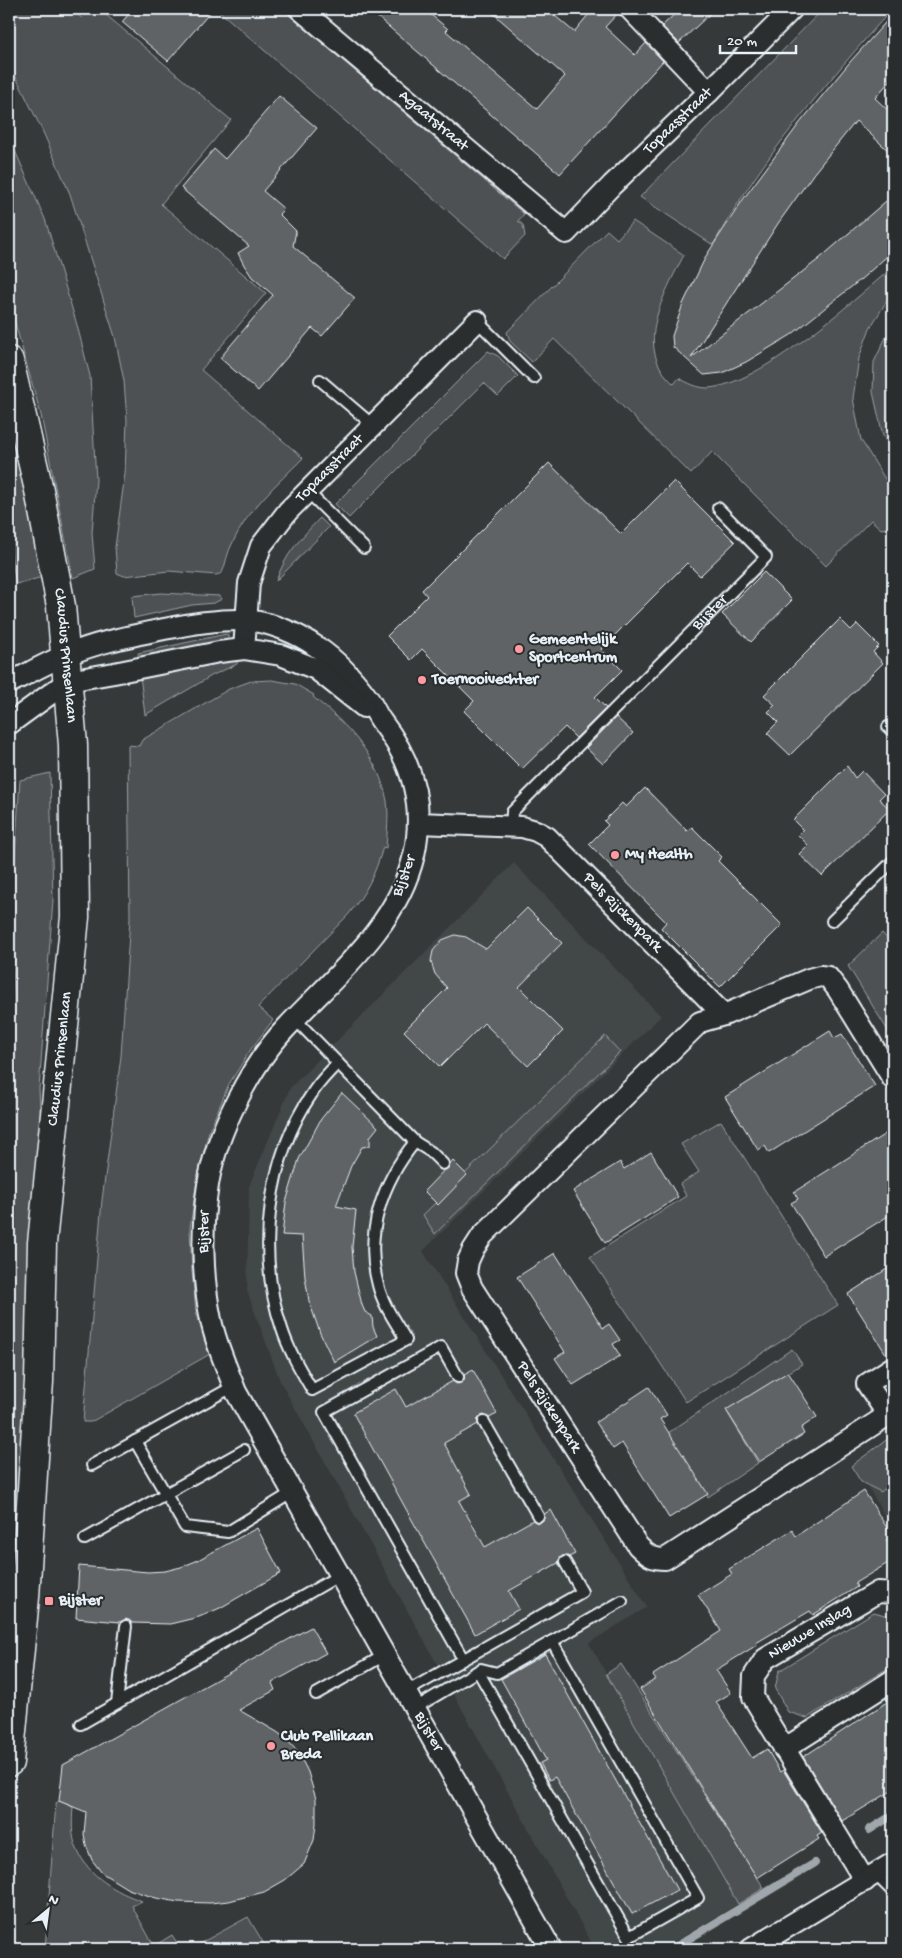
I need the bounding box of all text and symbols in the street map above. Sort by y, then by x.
scale bar [720,22,796,54]
text: 20 m [727,33,757,51]
street label: Topaasstraat [639,83,718,160]
street label: Agaatstraat [394,86,473,157]
street label: Topaasstraat [291,430,369,507]
street label: Claudius Prinsenlaan [48,587,81,724]
street label: Bijster [688,590,733,635]
place label: Gemeentelijk Sportcentrum [529,631,618,668]
marker: Gemeentelijk Sportcentrum [513,643,525,655]
place label: Toernooivechter [430,671,540,690]
marker: Toernooivechter [416,674,428,686]
place label: My Health [625,846,693,865]
marker: My Health [609,849,621,861]
street label: Bijster [388,851,422,900]
street label: Pels Rijckenpark [578,868,667,958]
street label: Claudius Prinsenlaan [45,991,78,1127]
street label: Bijster [195,1209,215,1254]
street label: Pels Rijckenpark [512,1357,586,1458]
place label: Bijster [58,1592,104,1611]
marker: Bijster [43,1595,55,1607]
street label: Nieuwe Inslag [765,1600,855,1664]
street label: Bijster [409,1708,448,1756]
place label: Club Pellikaan Breda [280,1728,373,1765]
marker: Club Pellikaan Breda [265,1740,277,1752]
north arrow [22,1886,72,1936]
text: N [45,1891,61,1910]

